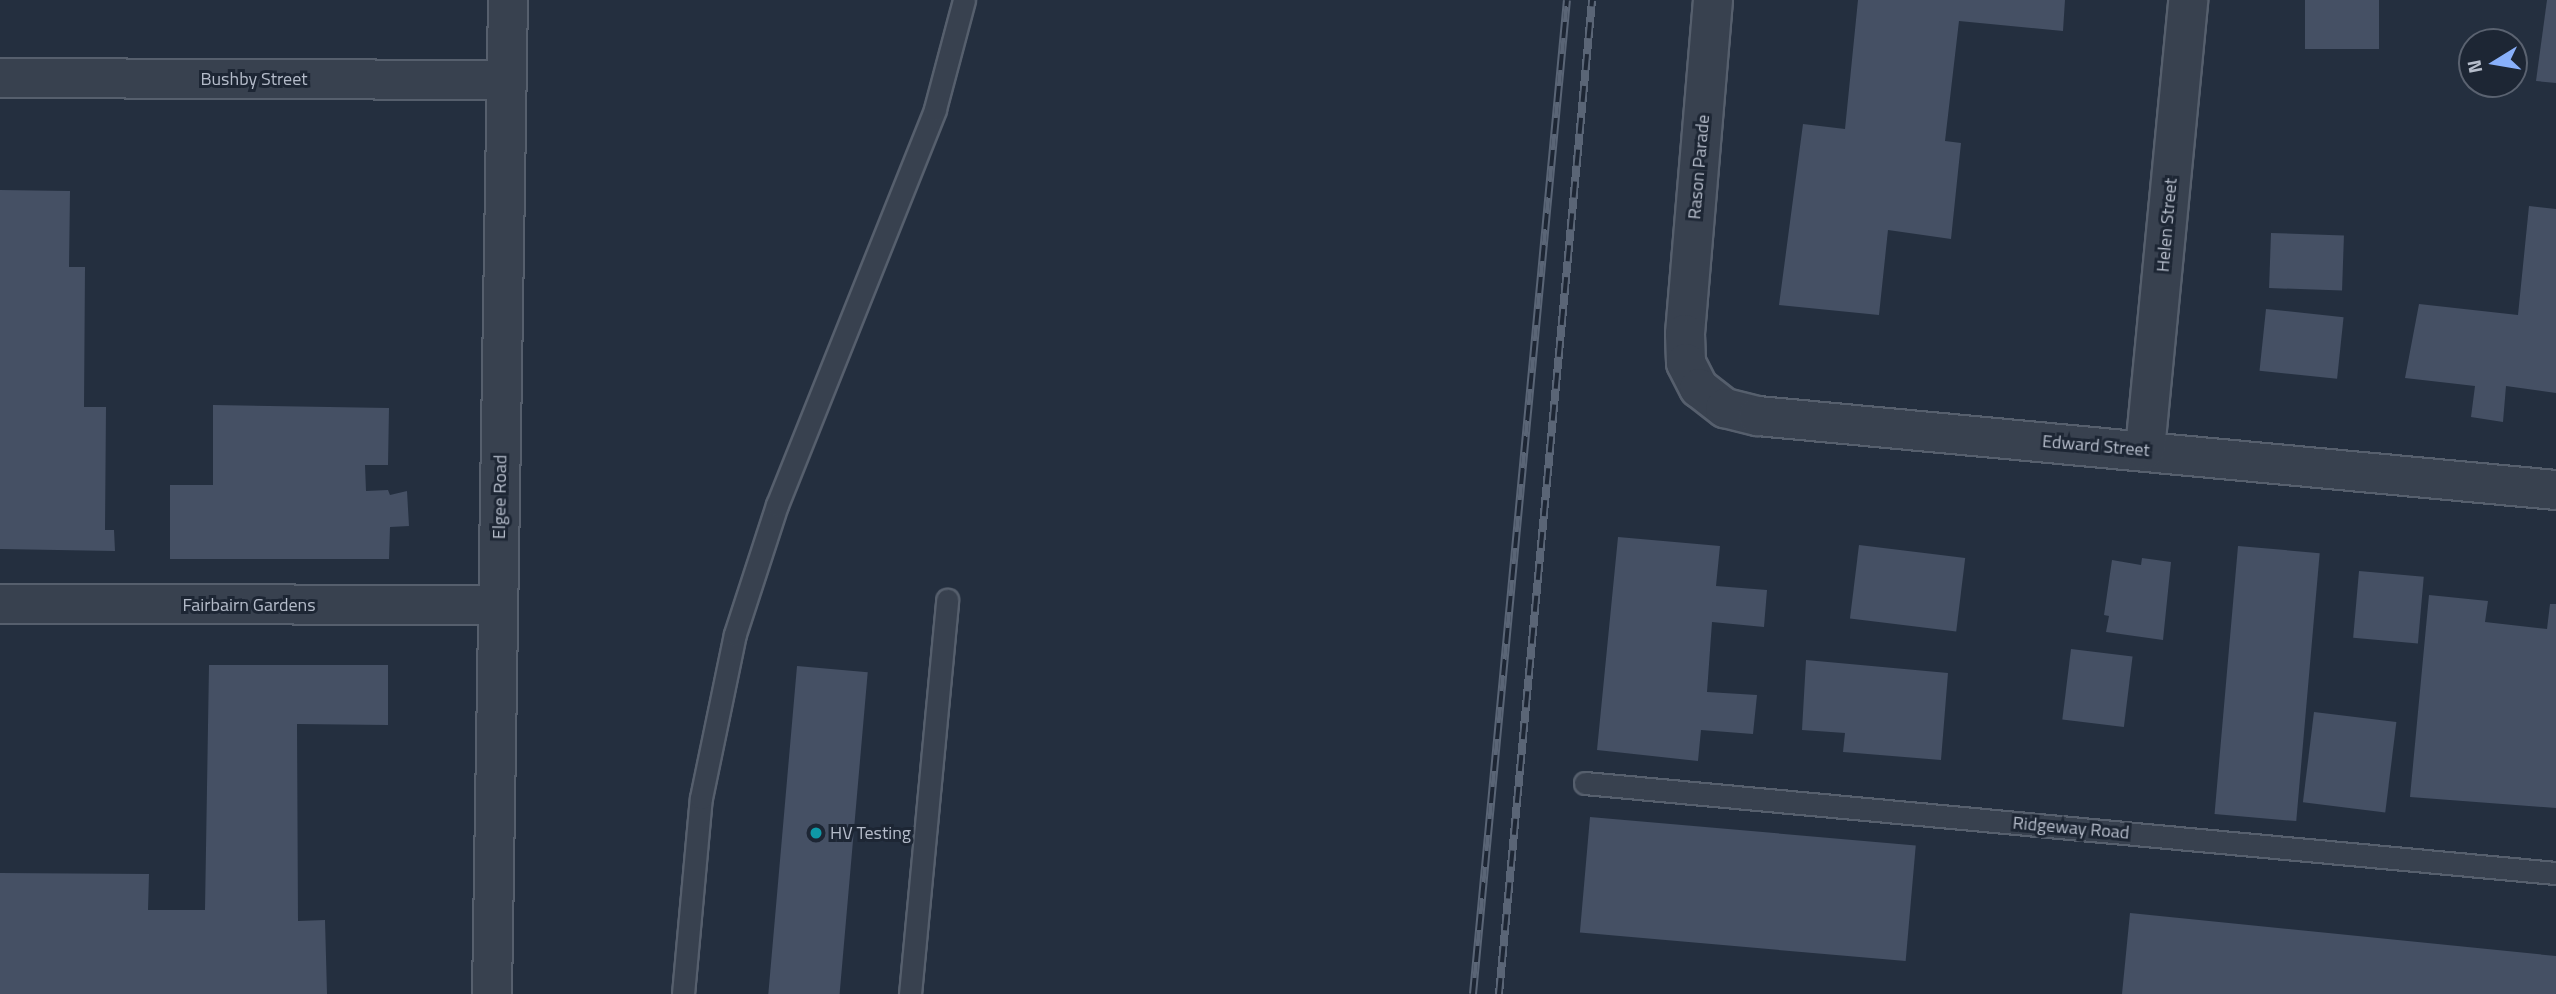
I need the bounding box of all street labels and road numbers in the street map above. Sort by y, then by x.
street label: Bushby Street [200,68,308,90]
street label: Rason Parade [1684,114,1714,220]
street label: Helen Street [2152,177,2182,273]
street label: Edward Street [2041,431,2151,461]
street label: Elgee Road [488,455,512,539]
street label: Fairbairn Gardens [182,594,316,616]
street label: Ridgeway Road [2012,812,2130,844]

